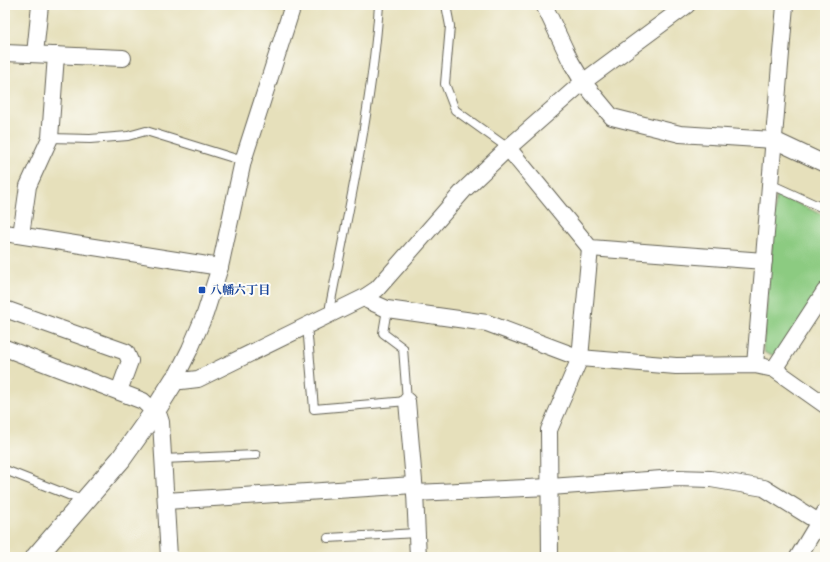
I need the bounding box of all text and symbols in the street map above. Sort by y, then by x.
place label: 八幡六丁目 [210,283,270,297]
marker: 八幡六丁目 [197,285,207,295]

